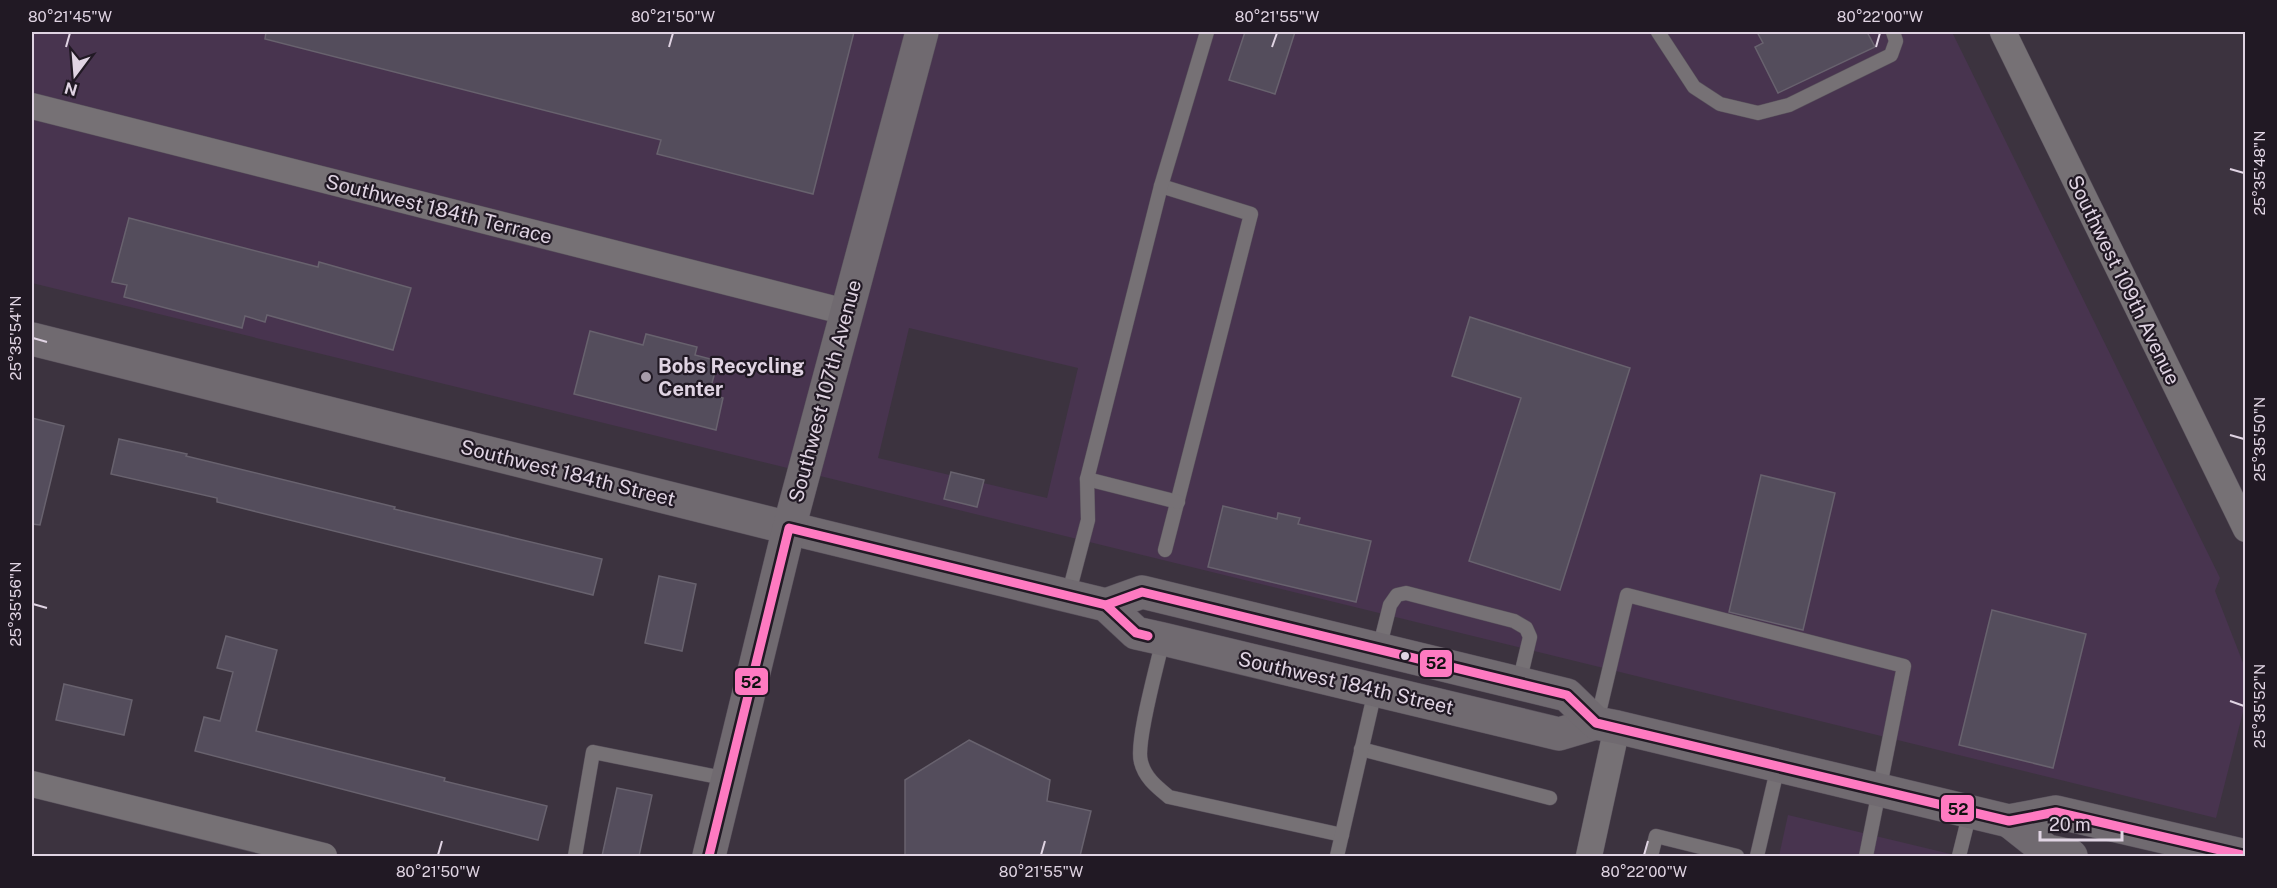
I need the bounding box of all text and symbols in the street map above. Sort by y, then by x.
text: 80°21'45"W [28,8,112,25]
text: 80°21'50"W [631,8,715,25]
text: 80°21'55"W [1235,8,1319,25]
text: 80°22'00"W [1837,8,1923,25]
north arrow [45,45,105,105]
text: N [62,78,80,100]
text: 25°35'48"N [2251,130,2268,216]
street label: Southwest 184th Terrace [323,169,555,249]
street label: Southwest 109th Avenue [2063,171,2185,389]
street label: Southwest 107th Avenue [784,277,866,505]
text: 25°35'54"N [7,296,24,381]
place label: Bobs Recycling Center [658,354,805,401]
marker: Bobs Recycling Center [639,370,653,384]
text: 25°35'50"N [2251,397,2268,481]
street label: Southwest 184th Street [458,435,678,511]
text: 25°35'56"N [7,562,24,646]
street label: Southwest 184th Street [1236,646,1456,720]
line badge: 52 [1419,649,1453,678]
unlabelled marker [1399,650,1411,662]
text: 52 [1426,654,1446,673]
text: 25°35'52"N [2251,664,2268,748]
line badge: 52 [734,667,769,696]
text: 52 [741,673,761,692]
line badge: 52 [1940,794,1975,823]
text: 52 [1948,800,1968,819]
scale bar [2040,804,2122,842]
text: 20 m [2049,814,2091,835]
text: 80°21'50"W [396,863,480,880]
text: 80°21'55"W [999,863,1083,880]
text: 80°22'00"W [1601,863,1687,880]

